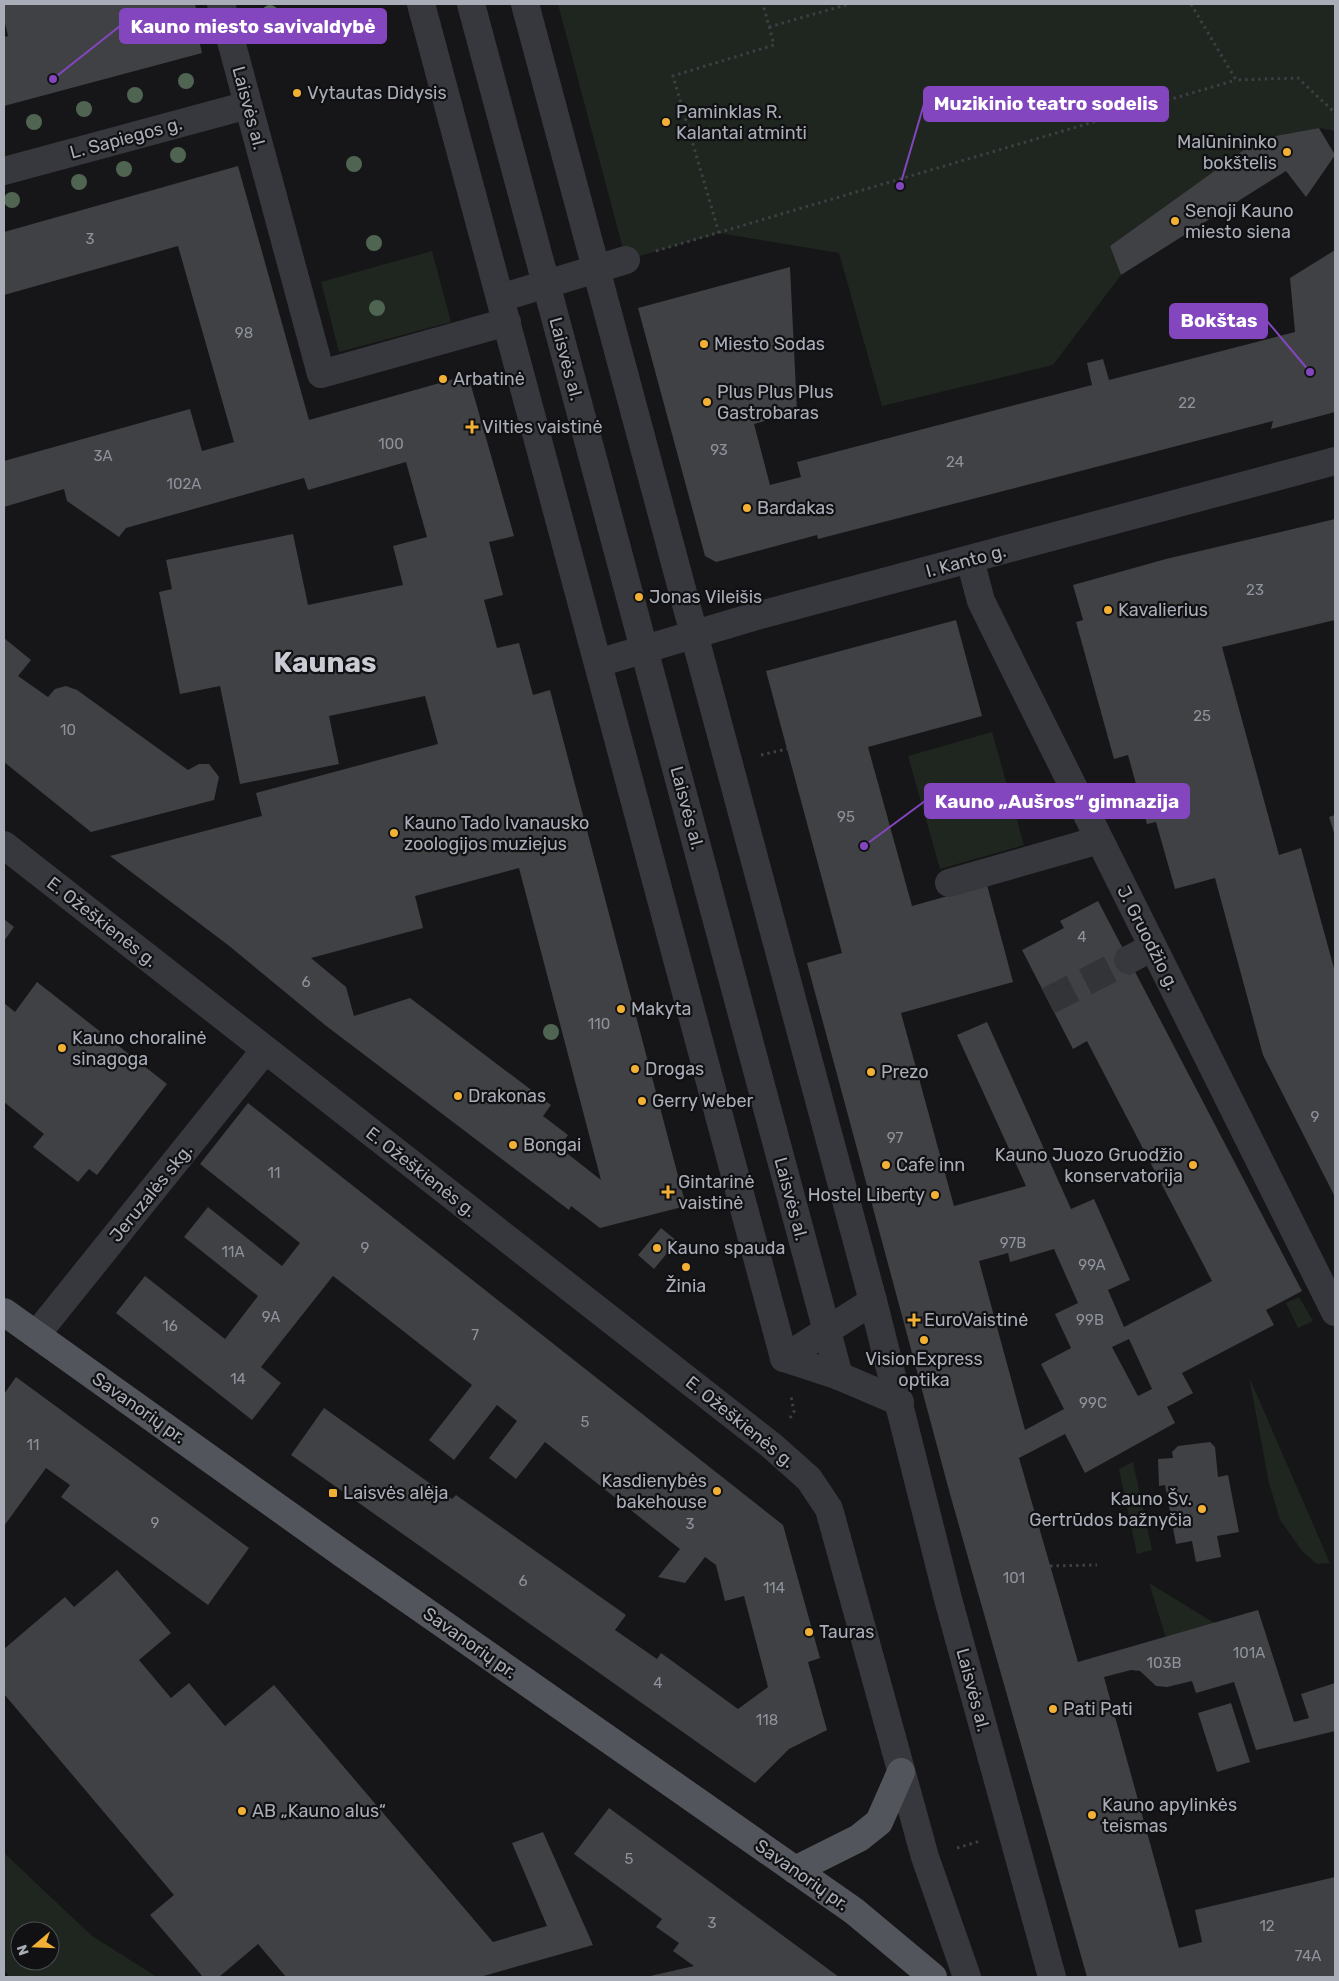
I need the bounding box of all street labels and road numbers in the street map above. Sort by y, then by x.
street label: Laisvės al. [227,64,271,152]
street label: L. Sapiegos g. [67,112,185,164]
street label: Laisvės al. [544,315,588,403]
street label: I. Kanto g. [923,540,1009,582]
street label: Laisvės al. [665,764,709,852]
street label: E. Ožeškienės g. [42,872,162,972]
street label: J. Gruodžio g. [1112,882,1184,994]
street label: E. Ožeškienės g. [361,1122,481,1222]
street label: Jeruzalės skg. [105,1140,197,1246]
street label: Laisvės al. [769,1155,813,1243]
street label: Savanorių pr. [88,1368,190,1448]
street label: E. Ožeškienės g. [681,1371,799,1473]
street label: Savanorių pr. [419,1603,521,1683]
street label: Laisvės al. [951,1646,995,1734]
street label: Savanorių pr. [751,1835,853,1915]

